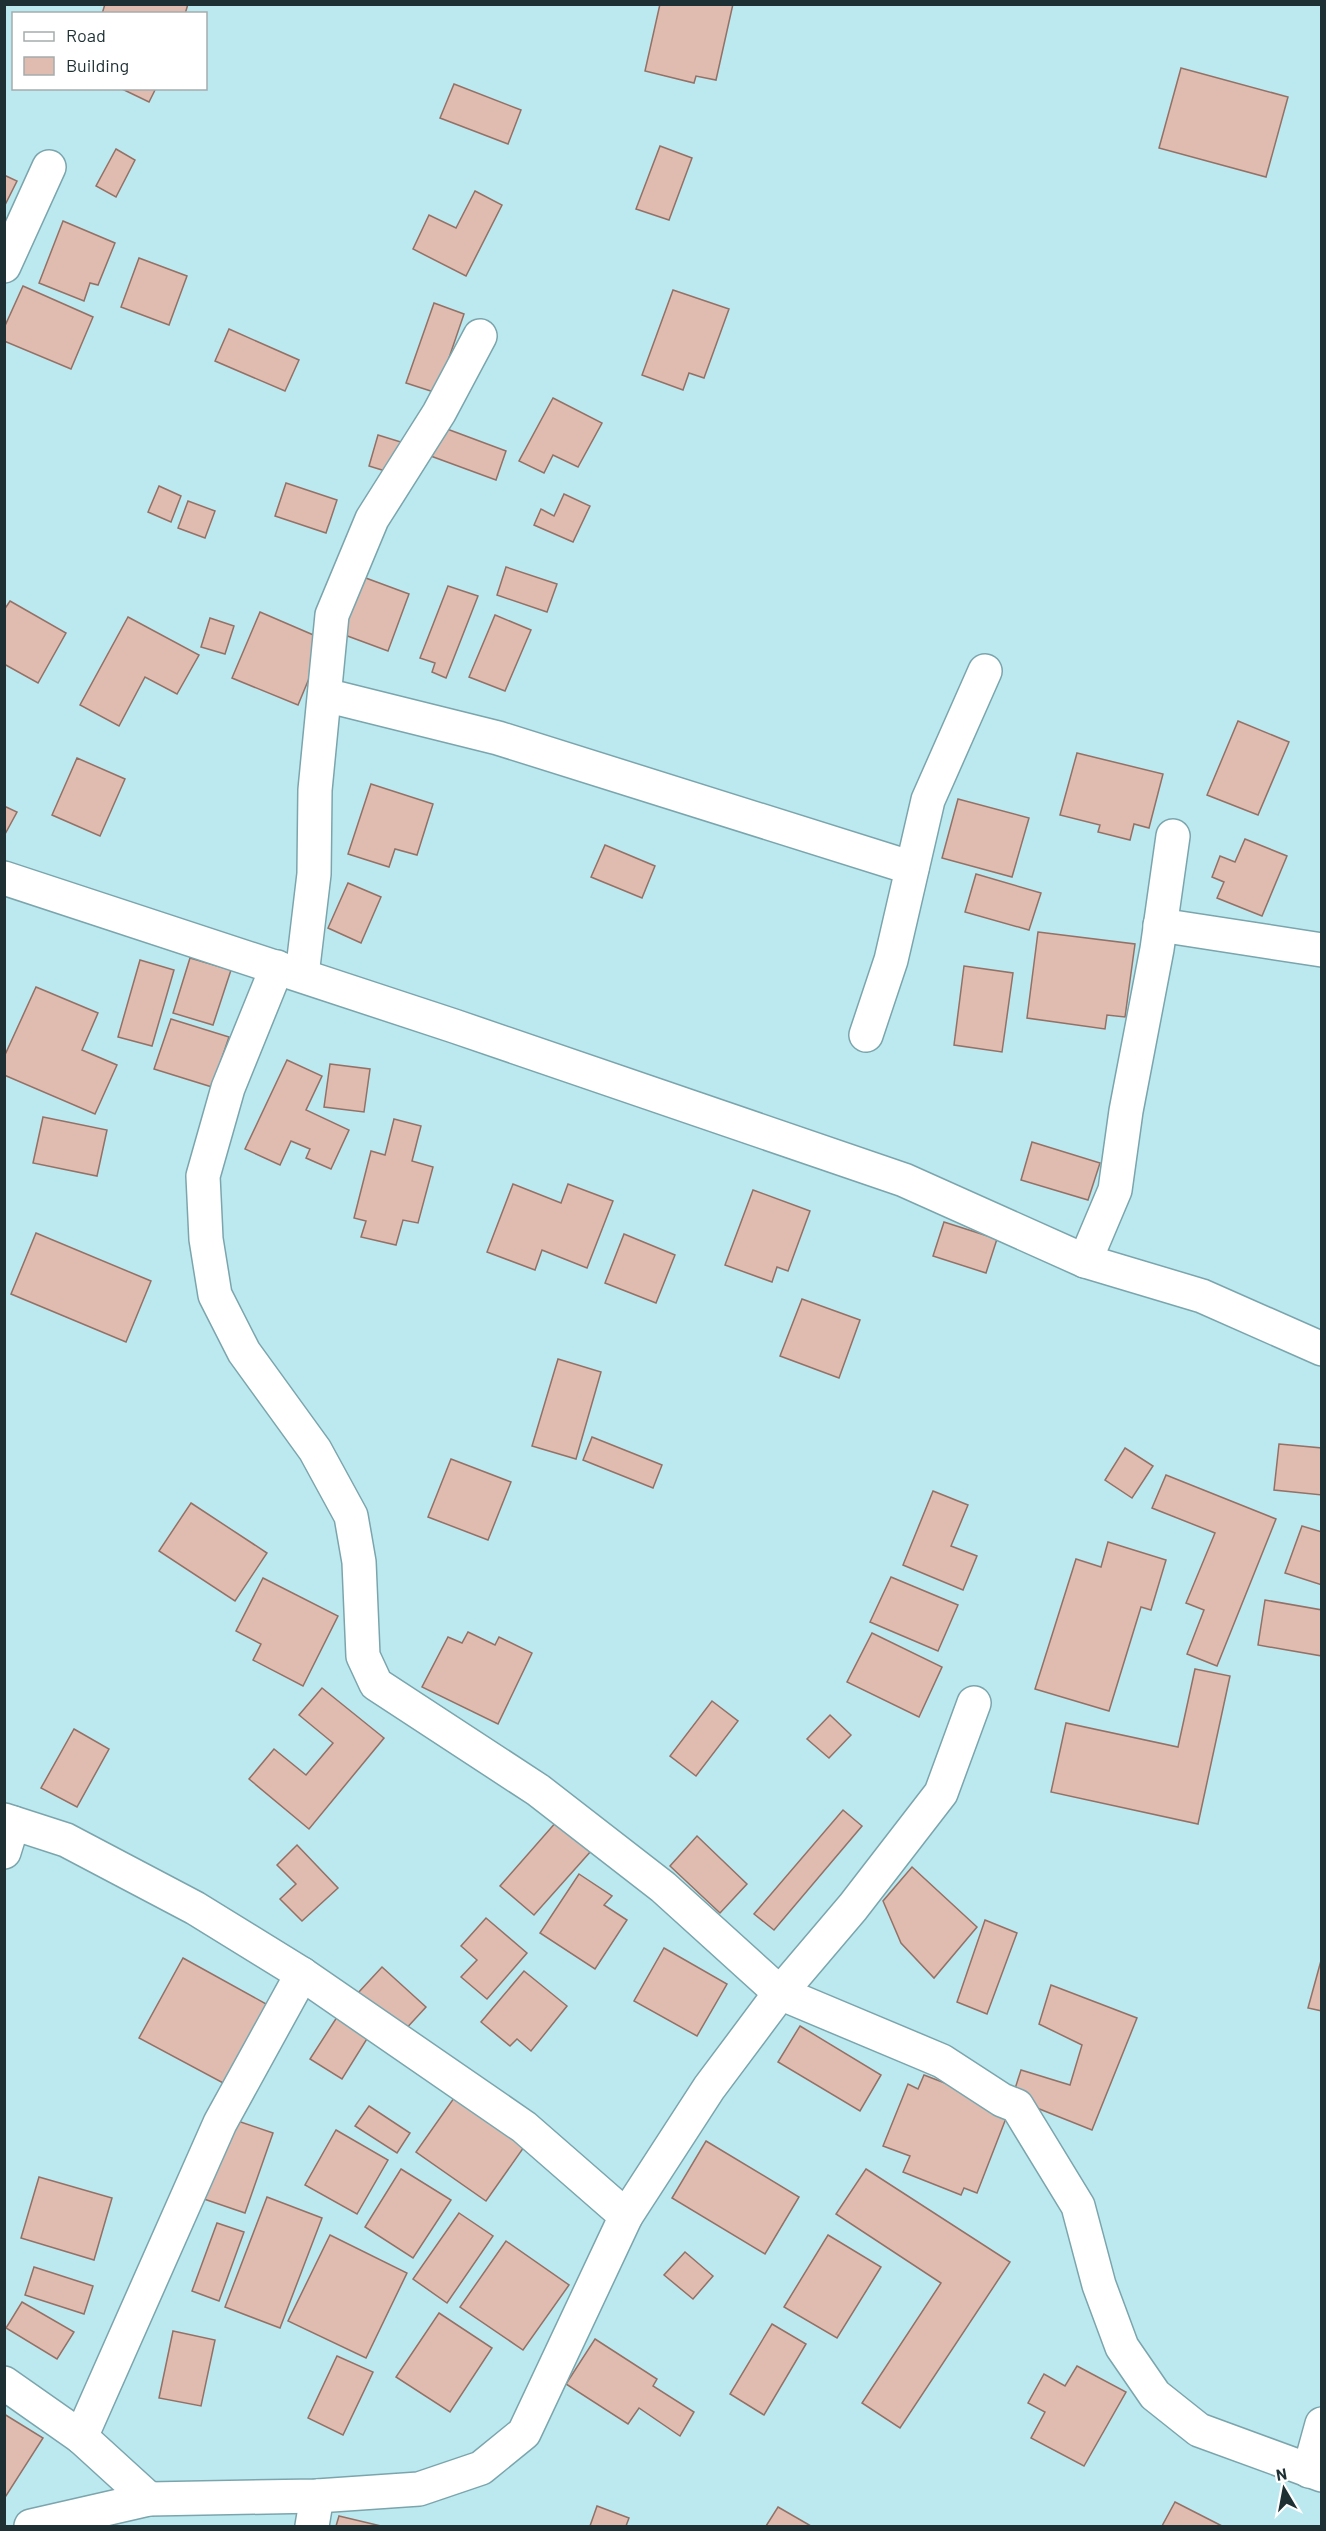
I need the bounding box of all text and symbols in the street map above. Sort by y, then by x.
legend [12,12,207,90]
text: Road [66,24,106,46]
text: Building [66,54,129,76]
north arrow [1254,2459,1314,2519]
text: N [1274,2463,1288,2484]

